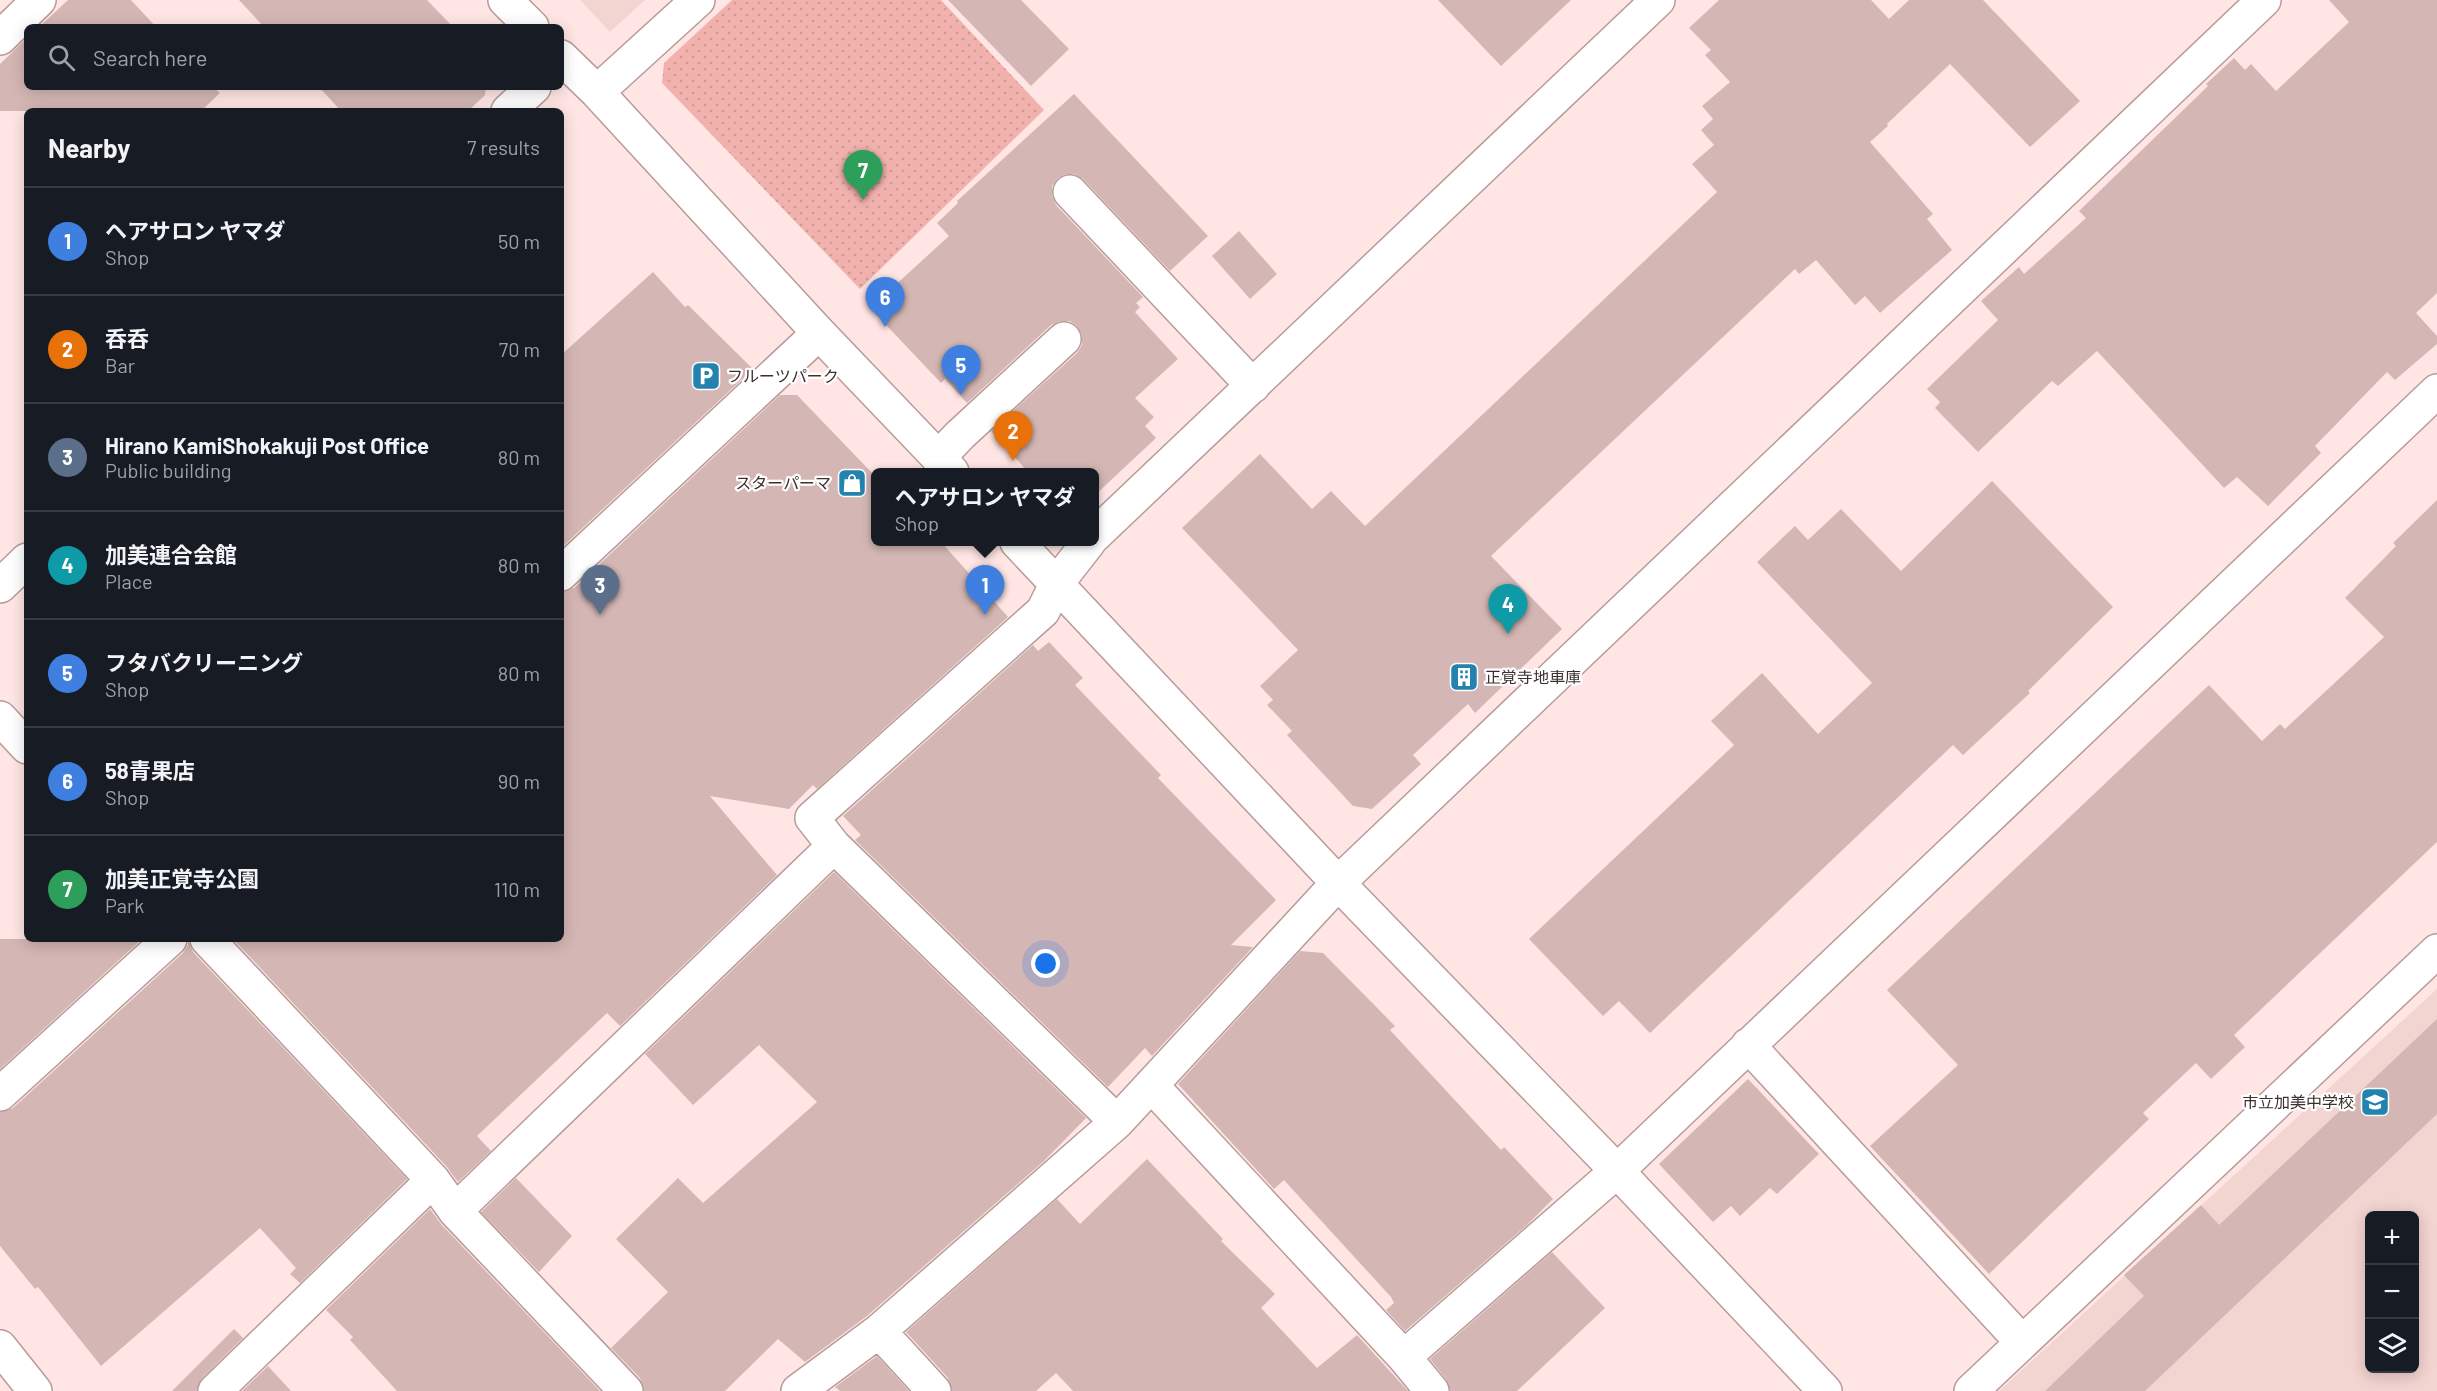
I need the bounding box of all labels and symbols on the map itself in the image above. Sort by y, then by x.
pin: 7 [844,150,882,200]
pin: 6 [866,278,904,327]
pin: 5 [942,346,980,395]
parking icon: フルーツパーク [690,360,722,392]
place label: フルーツパーク [727,366,839,385]
pin: 2 [994,412,1032,461]
shop icon: スターパーマ [836,467,868,499]
place label: スターパーマ [735,473,831,492]
pin: 3 [580,566,620,615]
pin: 1 [966,566,1004,615]
pin: 4 [1488,584,1528,634]
building icon: 正覚寺地車庫 [1448,661,1480,693]
place label: 正覚寺地車庫 [1485,667,1581,686]
your location [1031,949,1060,978]
school or university icon: 市立加美中学校 [2359,1086,2391,1118]
place label: 市立加美中学校 [2242,1092,2354,1111]

